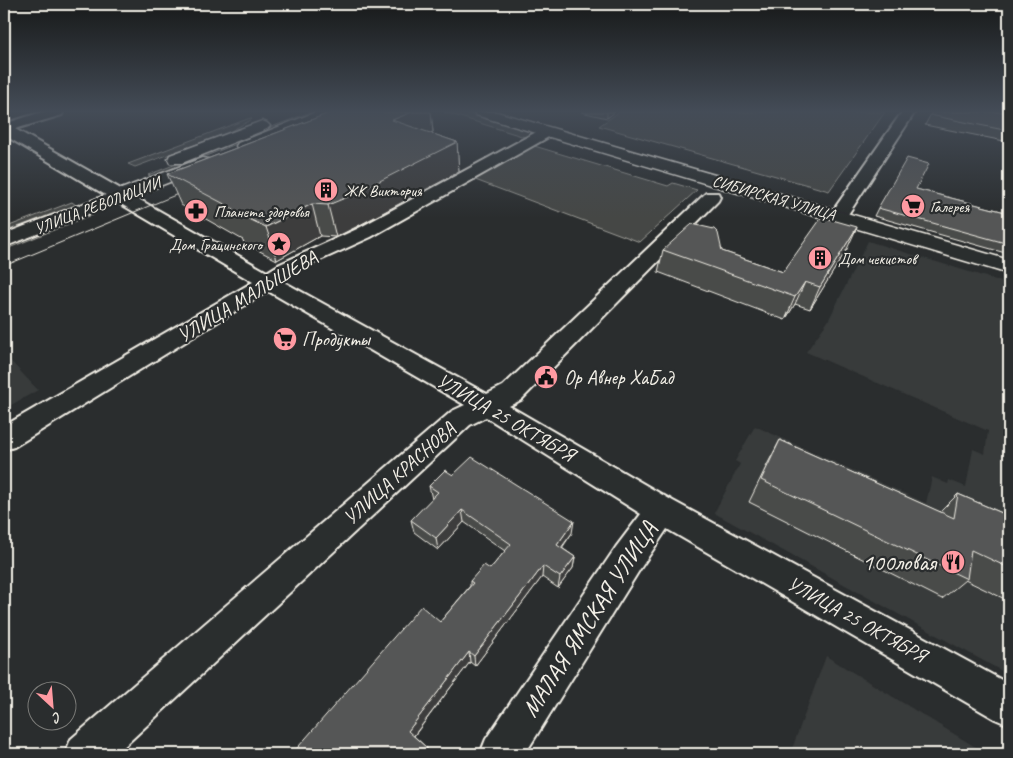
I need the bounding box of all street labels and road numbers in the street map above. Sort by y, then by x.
street label: СИБИРСКАЯ УЛИЦА [710,171,838,225]
street label: УЛИЦА РЕВОЛЮЦИИ [32,172,166,239]
street label: УЛИЦА МАЛЫШЕВА [173,244,323,348]
street label: УЛИЦА 25 ОКТЯБРЯ [432,368,582,469]
street label: УЛИЦА КРАСНОВА [338,416,461,530]
street label: МАЛАЯ ЯМСКАЯ УЛИЦА [515,515,664,722]
street label: УЛИЦА 25 ОКТЯБРЯ [783,571,934,670]

